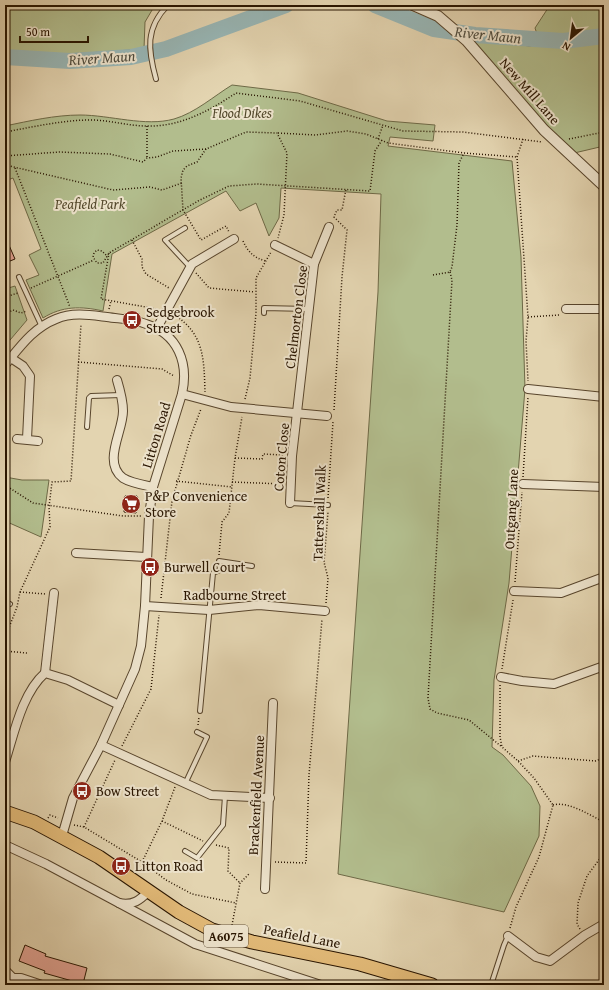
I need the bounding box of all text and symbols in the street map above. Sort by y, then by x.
scale bar [20,18,88,44]
north arrow [551,18,591,58]
water label: River Maun [453,20,523,48]
text: 50 m [26,23,50,40]
text: N [558,38,573,56]
water label: River Maun [67,45,136,70]
street label: New Mill Lane [495,53,565,129]
park label: Flood Dikes [211,103,272,123]
park label: Peafield Park [54,194,126,214]
street label: Chelmorton Close [280,264,312,370]
place label: Sedgebrook Street [146,302,216,338]
bus stop icon: Sedgebrook Street [121,309,143,331]
street label: Litton Road [136,399,176,470]
street label: Coton Close [268,422,294,492]
street label: Tattershall Walk [307,464,331,561]
street label: Outgang Lane [499,468,523,550]
place label: P&P Convenience Store [145,486,248,522]
supermarket icon: P&P Convenience Store [120,493,142,515]
bus stop icon: Burwell Court [139,556,161,578]
place label: Burwell Court [164,557,246,577]
street label: Radbourne Street [184,585,286,605]
street label: Brackenfield Avenue [243,734,269,855]
bus stop icon: Bow Street [71,780,93,802]
place label: Bow Street [96,781,159,801]
bus stop icon: Litton Road [110,855,132,877]
place label: Litton Road [135,856,204,876]
street label: Peafield Lane [262,919,343,953]
road number: A6075 [204,925,248,947]

